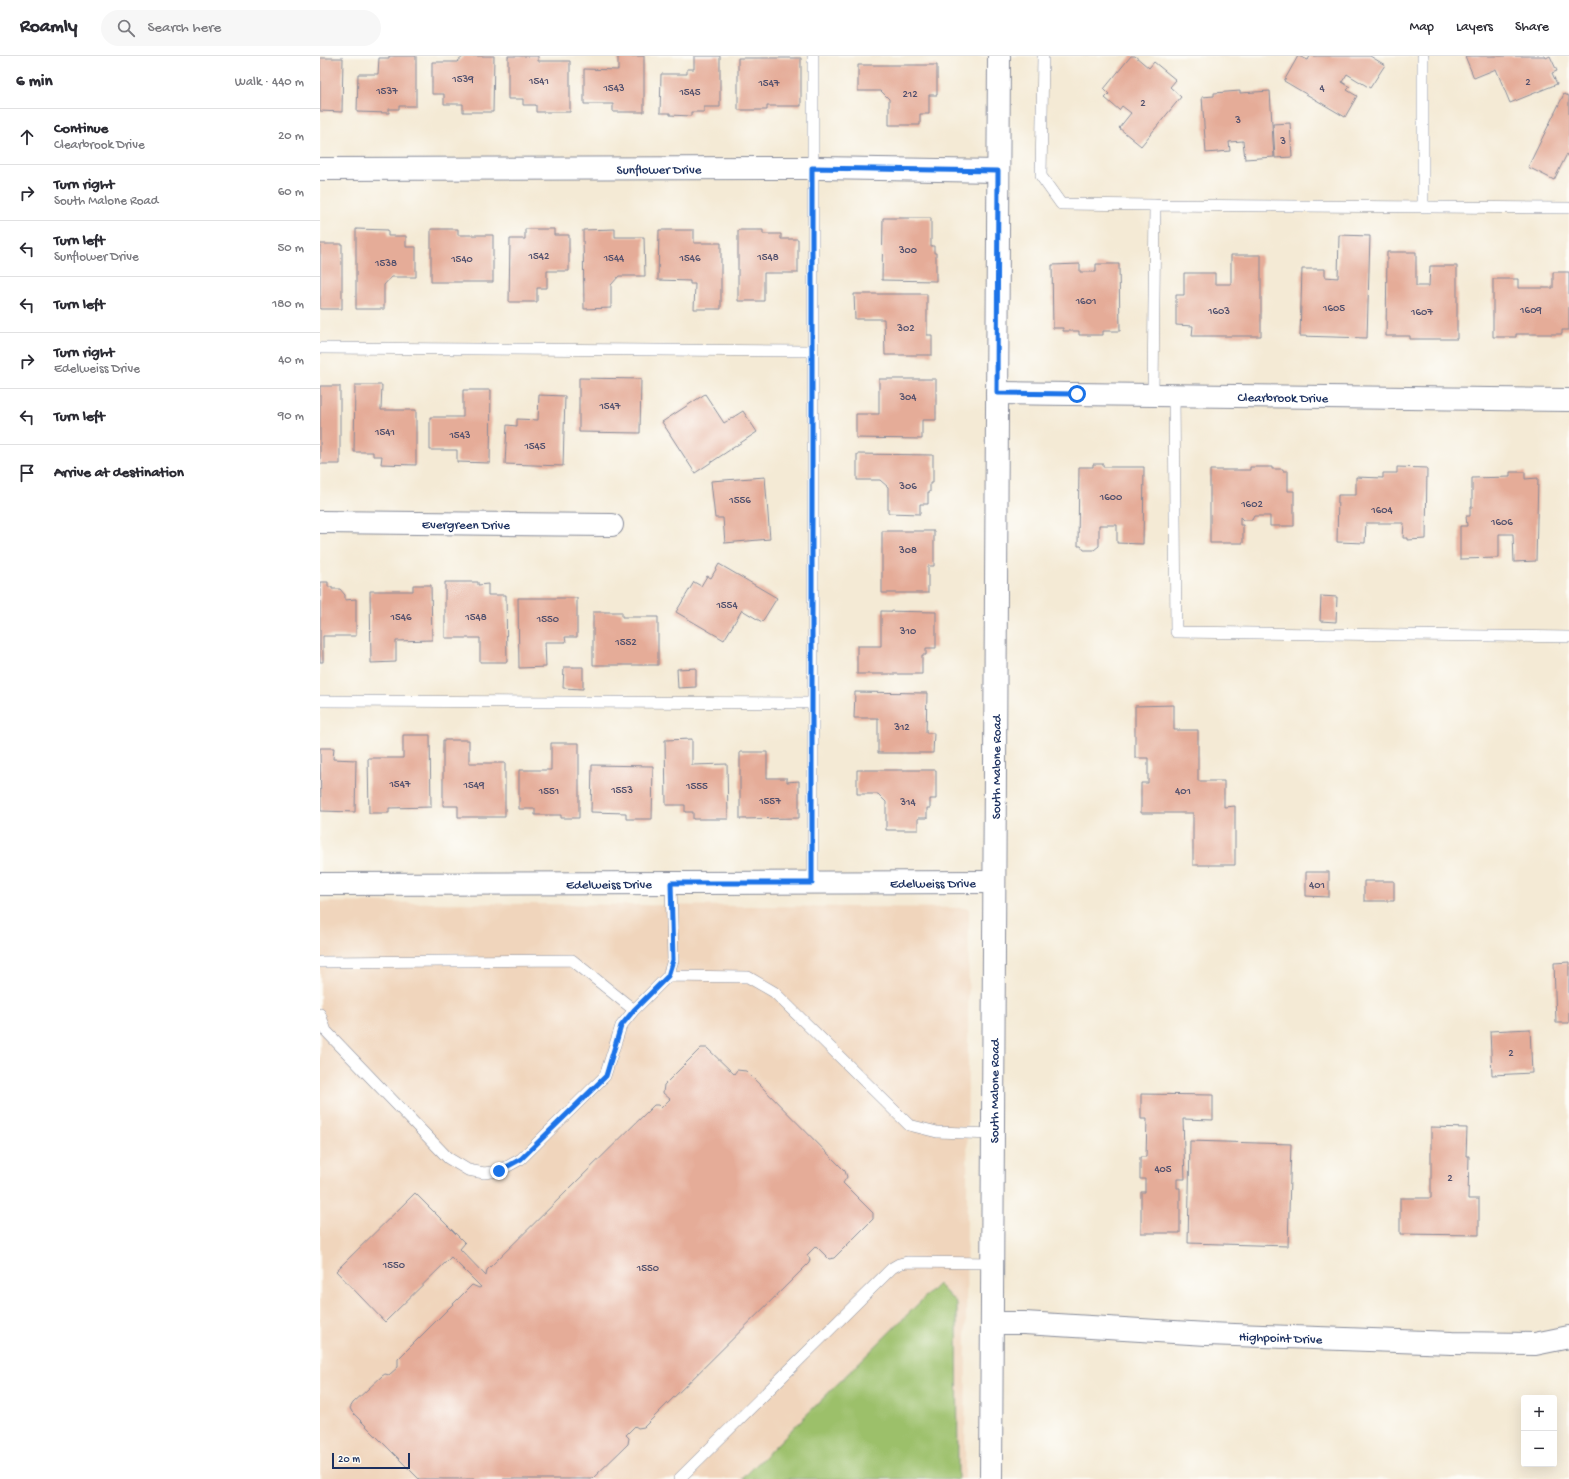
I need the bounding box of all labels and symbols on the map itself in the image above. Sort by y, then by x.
house number: 1539 [451,74,474,86]
house number: 1541 [528,76,549,88]
house number: 2 [1525,77,1531,89]
house number: 1547 [757,78,780,90]
house number: 1543 [602,83,625,95]
house number: 4 [1319,83,1325,95]
house number: 1537 [375,86,398,98]
house number: 1545 [678,87,701,99]
house number: 212 [902,89,918,101]
house number: 2 [1140,98,1146,110]
house number: 3 [1234,115,1241,127]
house number: 3 [1279,136,1286,148]
street label: Sunflower Drive [617,163,702,178]
house number: 300 [898,245,917,257]
house number: 1542 [528,251,550,263]
house number: 1548 [756,252,779,264]
house number: 1544 [603,253,625,265]
house number: 1546 [678,253,701,265]
house number: 1540 [450,254,473,266]
house number: 1538 [374,258,397,270]
house number: 1601 [1075,296,1096,308]
house number: 1605 [1322,303,1345,315]
house number: 1609 [1519,305,1542,317]
house number: 1603 [1207,306,1230,318]
house number: 1607 [1410,307,1433,319]
house number: 302 [896,323,915,335]
route start [1068,385,1086,403]
street label: Clearbrook Drive [1238,391,1329,407]
house number: 304 [898,392,917,404]
house number: 1547 [598,401,621,413]
house number: 1541 [374,427,395,439]
house number: 1543 [448,430,471,442]
house number: 1545 [523,441,546,453]
house number: 306 [898,481,917,493]
house number: 1600 [1099,492,1122,504]
house number: 1556 [728,495,751,507]
house number: 1602 [1240,499,1263,511]
house number: 1604 [1370,505,1394,517]
house number: 1606 [1490,517,1513,529]
street label: Evergreen Drive [422,518,510,534]
house number: 308 [898,545,917,557]
house number: 1554 [715,600,738,612]
house number: 1546 [389,612,412,624]
house number: 1548 [464,612,487,624]
house number: 1550 [536,614,559,626]
house number: 310 [899,626,916,638]
house number: 1552 [614,637,637,649]
street label: South Malone Road [990,713,1005,819]
house number: 312 [893,722,910,734]
house number: 1547 [388,779,411,791]
house number: 1549 [463,780,485,792]
house number: 1555 [685,781,708,793]
house number: 1553 [610,785,633,797]
house number: 1551 [538,786,559,798]
house number: 401 [1175,786,1191,798]
house number: 1557 [758,796,781,808]
house number: 314 [899,797,916,809]
street label: Edelweiss Drive [890,877,976,892]
street label: Edelweiss Drive [566,878,652,893]
house number: 401 [1309,880,1325,892]
street label: South Malone Road [988,1037,1003,1143]
house number: 2 [1508,1048,1514,1060]
route end [490,1162,508,1180]
house number: 405 [1154,1164,1172,1176]
house number: 2 [1447,1173,1453,1185]
house number: 1550 [382,1260,405,1272]
house number: 1550 [636,1263,659,1275]
street label: Highpoint Drive [1238,1330,1323,1348]
scale bar [332,1451,410,1470]

